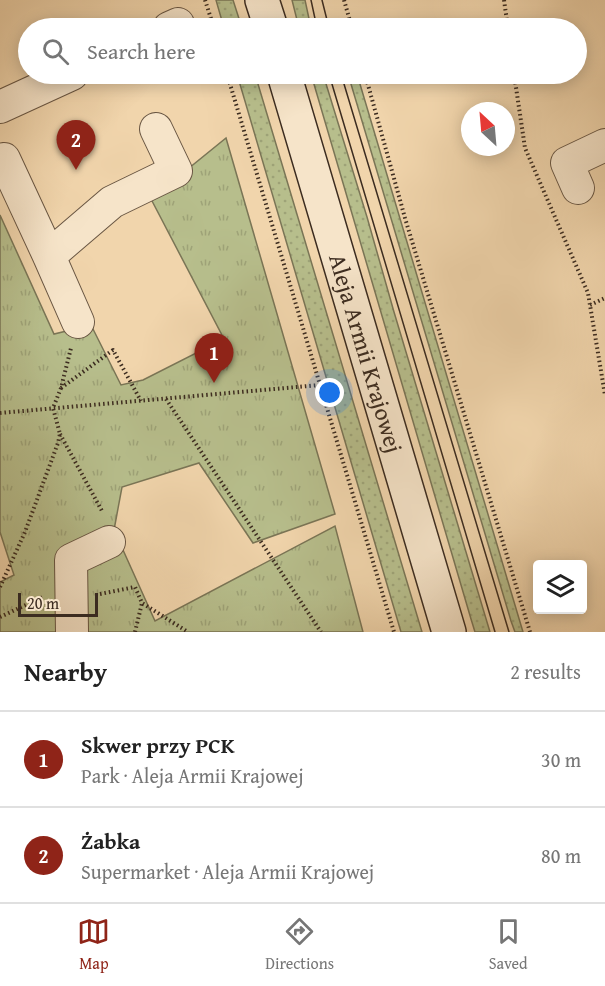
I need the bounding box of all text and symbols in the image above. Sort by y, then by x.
search box [18,18,587,84]
icon: search [39,35,72,68]
text: Search here [87,35,196,67]
north arrow [461,102,515,156]
pin: 2 [56,120,96,170]
street label: Aleja Armii Krajowej [320,249,413,457]
pin: 1 [194,334,234,383]
your location [315,378,344,407]
map controls [533,560,587,614]
button: layers [533,560,587,614]
scale bar [18,590,98,618]
text: 20 m [27,591,59,615]
text: Nearby [24,652,107,691]
text: 2 results [510,657,581,686]
text: Skwer przy PCK [81,729,235,761]
text: 1 [38,745,49,774]
text: 30 m [541,745,581,774]
text: Park · Aleja Armii Krajowej [81,761,304,790]
text: Żabka [81,825,140,857]
text: 2 [38,841,49,870]
text: 80 m [541,841,581,870]
text: Supermarket · Aleja Armii Krajowej [81,857,374,886]
tab: Map [77,915,110,975]
tab: Directions [265,915,334,975]
tab: Saved [489,915,528,975]

